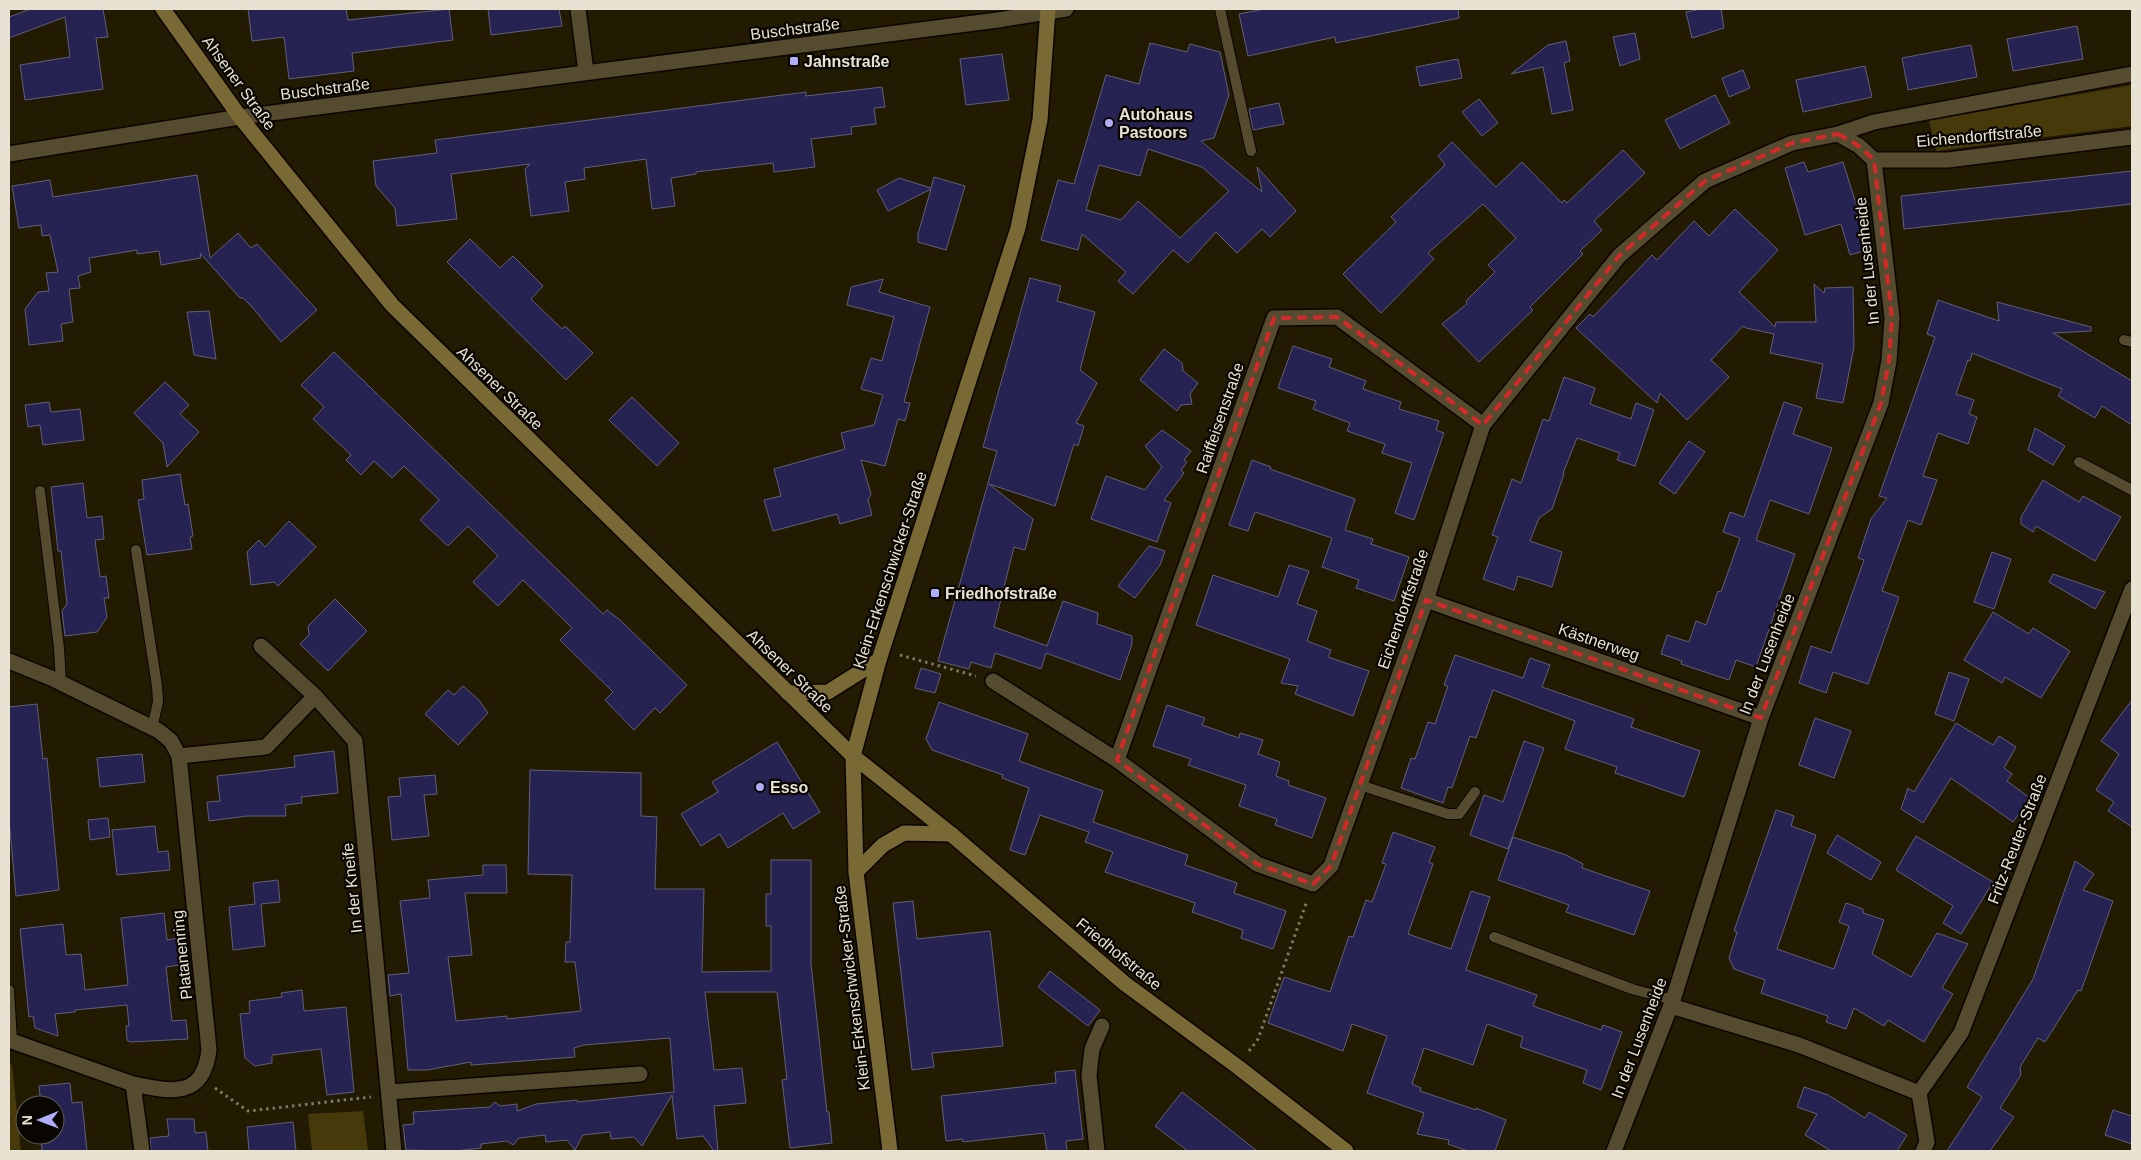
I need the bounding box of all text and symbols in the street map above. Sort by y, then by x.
street label: Buschstraße [749,15,841,43]
street label: Ahsener Straße [199,33,279,133]
place label: Jahnstraße [804,53,889,70]
marker: Jahnstraße [788,55,800,67]
street label: Buschstraße [279,75,371,103]
place label: Autohaus Pastoors [1119,106,1193,141]
marker: Autohaus Pastoors [1103,117,1115,129]
street label: Eichendorffstraße [1915,122,2043,150]
street label: In der Lusenheide [1852,196,1882,326]
street label: Ahsener Straße [454,343,546,433]
street label: Raiffeisenstraße [1193,360,1247,476]
street label: Klein-Erkenschwicker-Straße [850,469,930,671]
street label: Eichendorffstraße [1374,547,1432,671]
place label: Friedhofstraße [945,585,1057,602]
marker: Friedhofstraße [929,587,941,599]
street label: In der Lusenheide [1736,591,1798,717]
street label: Kästnerweg [1556,620,1642,664]
street label: Ahsener Straße [744,626,836,716]
street label: Fritz-Reuter-Straße [1984,772,2050,906]
place label: Esso [770,779,808,796]
marker: Esso [754,781,766,793]
street label: In der Kneife [339,842,365,934]
street label: Klein-Erkenschwicker-Straße [831,884,873,1091]
street label: Platanenring [169,909,195,1001]
street label: Friedhofstraße [1073,915,1165,993]
street label: In der Lusenheide [1608,975,1670,1101]
north arrow [15,1095,65,1145]
text: N [19,1115,35,1125]

